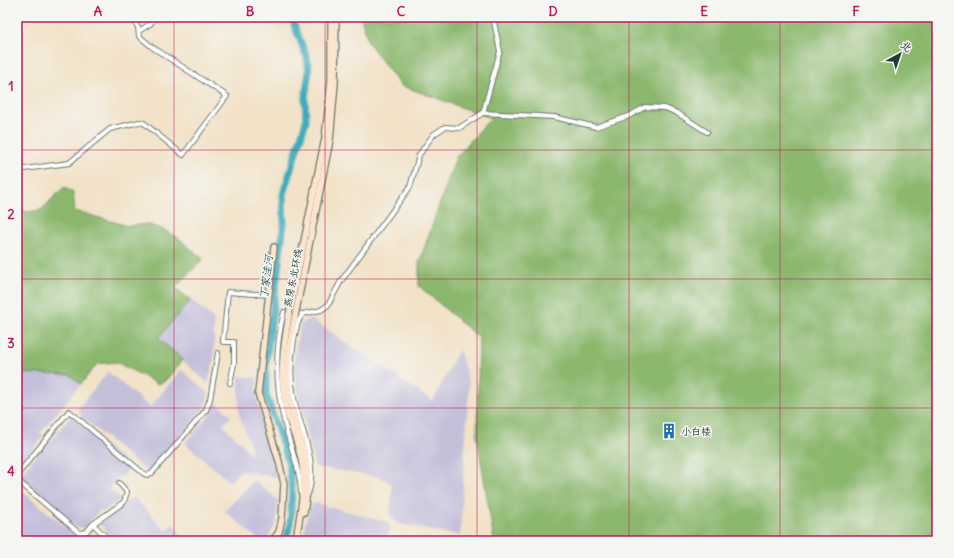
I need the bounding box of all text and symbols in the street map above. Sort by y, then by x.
text: A [94,3,103,20]
text: B [246,3,255,20]
text: C [397,3,406,20]
text: D [548,3,558,20]
text: E [700,3,708,20]
text: F [852,3,860,20]
north arrow [880,34,920,74]
text: 北 [898,37,915,55]
text: 1 [8,78,14,95]
text: 2 [7,206,15,223]
street label: 燕房东北环线 [281,247,305,309]
water label: 丁家洼河 [256,252,276,300]
text: 3 [7,335,15,352]
building icon: 小白楼 [660,422,678,440]
place label: 小白楼 [681,425,711,438]
text: 4 [7,463,15,480]

